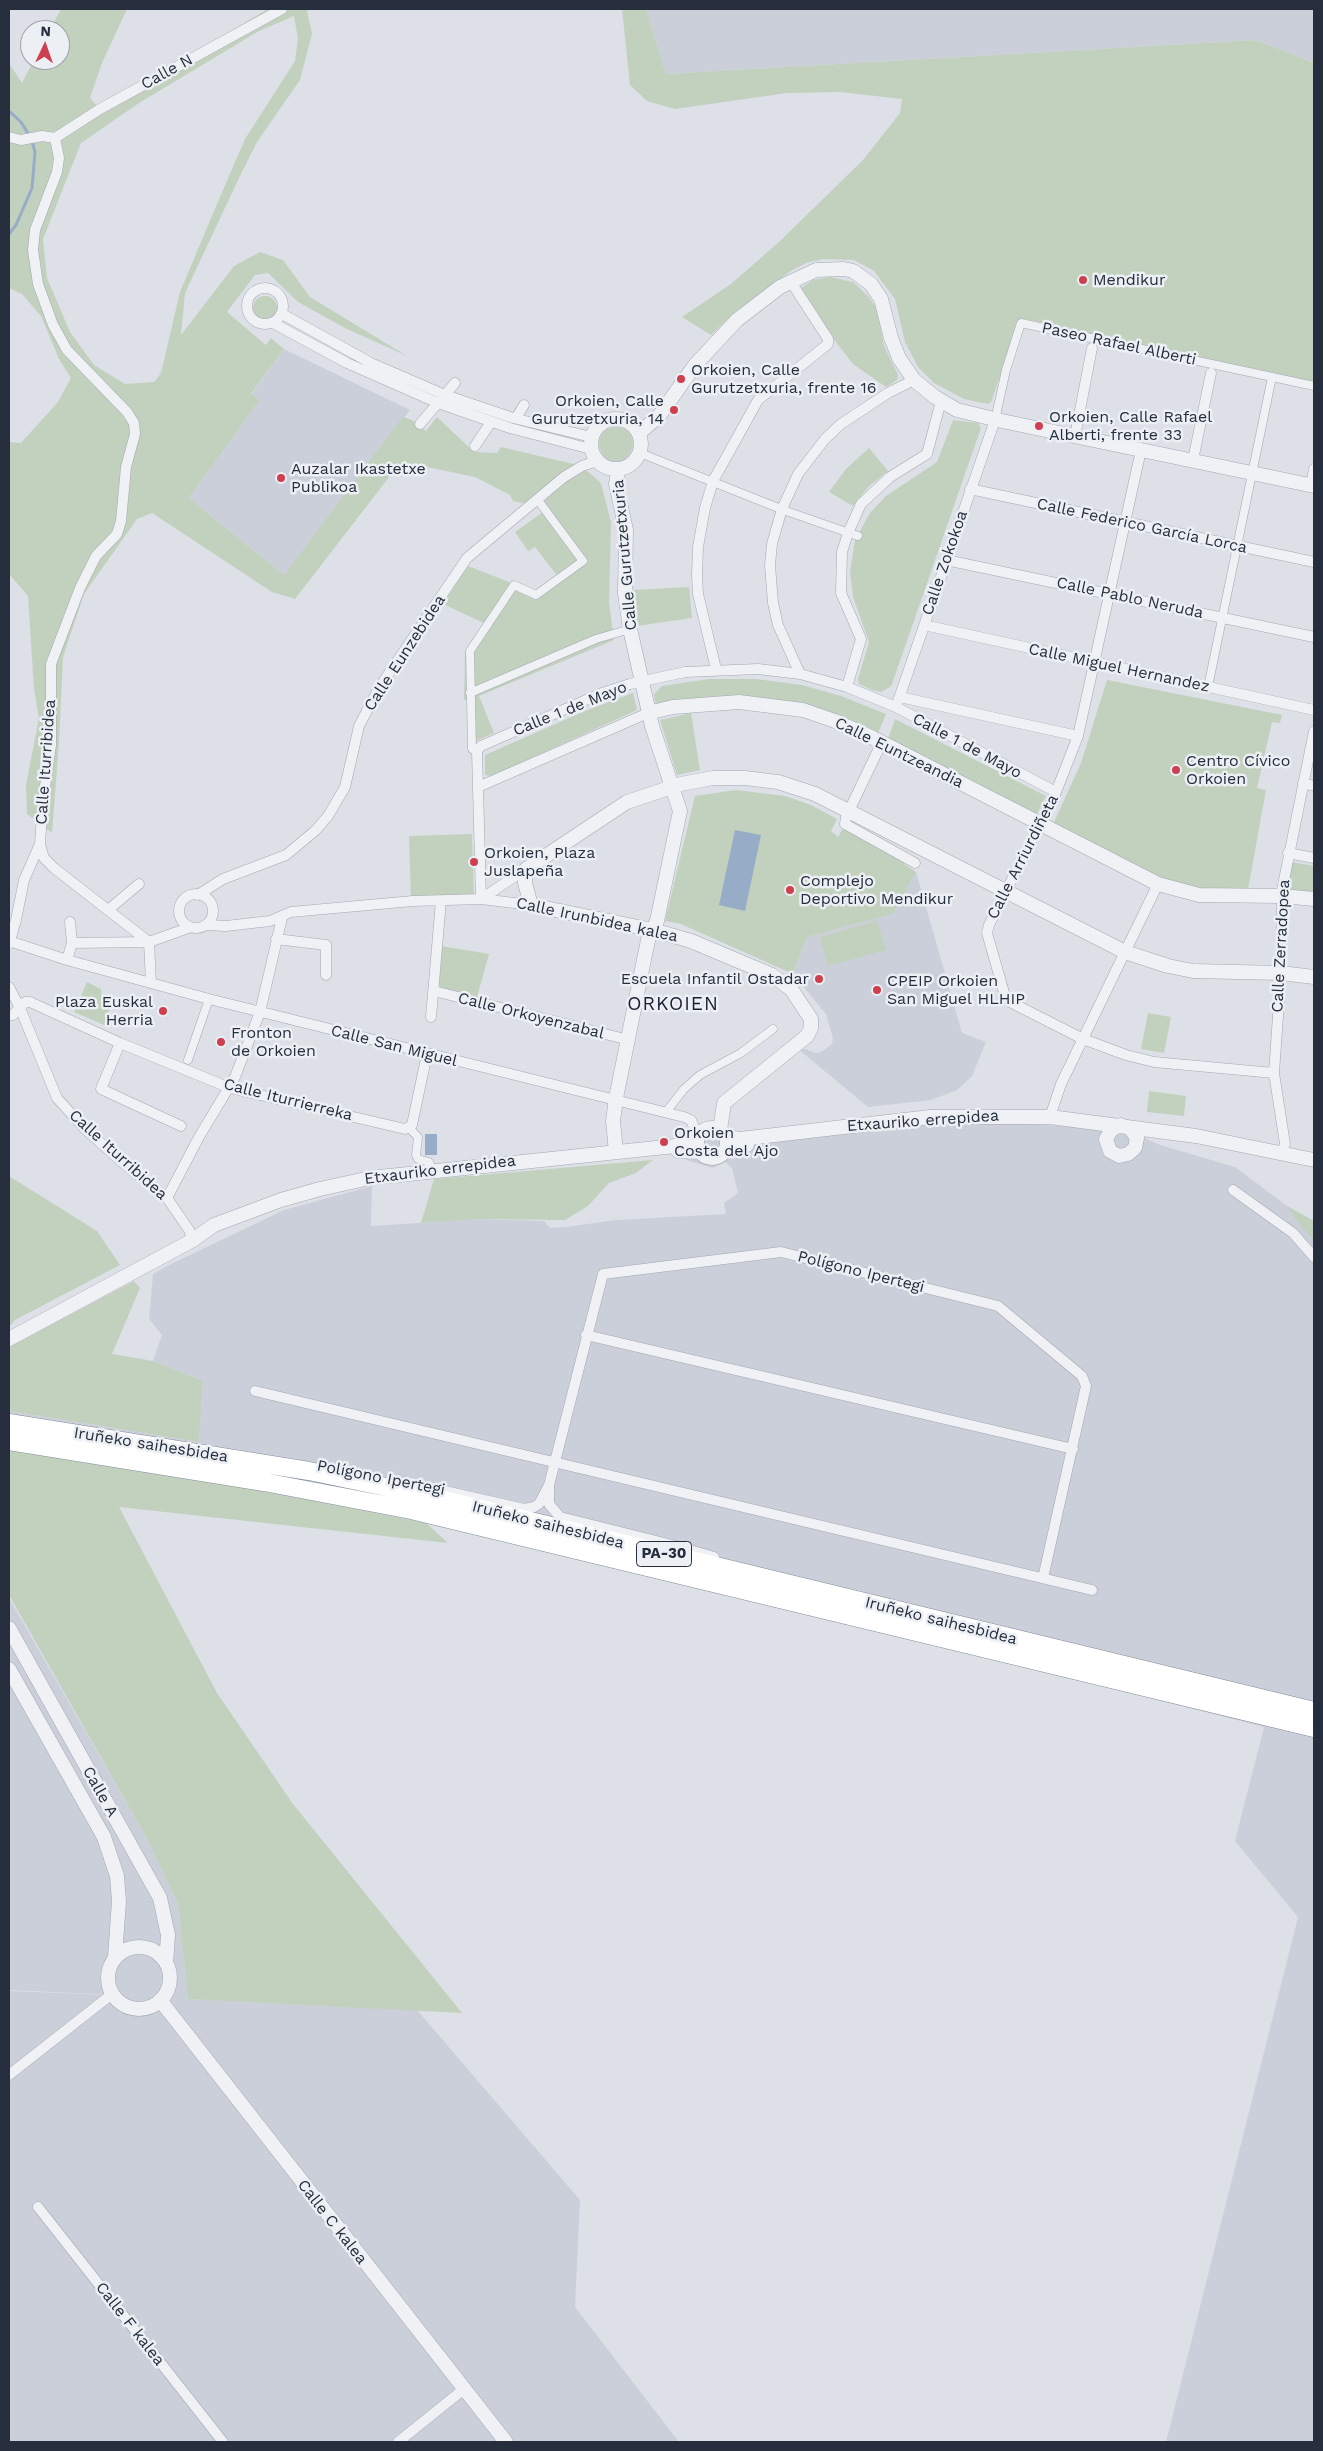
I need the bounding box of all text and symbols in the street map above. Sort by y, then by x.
north arrow [20,20,70,70]
text: N [40,23,51,39]
street label: Calle N [138,50,196,94]
place label: Mendikur [1093,270,1165,290]
marker: Mendikur [1077,274,1089,286]
street label: Paseo Rafael Alberti [1040,318,1198,370]
place label: Orkoien, Calle Gurutzetxuria, frente 16 [691,360,877,398]
marker: Orkoien, Calle Gurutzetxuria, frente 16 [675,373,687,385]
place label: Orkoien, Calle Gurutzetxuria, 14 [531,391,664,429]
marker: Orkoien, Calle Gurutzetxuria, 14 [668,404,680,416]
place label: Orkoien, Calle Rafael Alberti, frente 33 [1049,407,1212,445]
marker: Orkoien, Calle Rafael Alberti, frente 33 [1033,420,1045,432]
place label: Auzalar Ikastetxe Publikoa [291,459,426,497]
marker: Auzalar Ikastetxe Publikoa [275,472,287,484]
street label: Calle Gurutzetxuria [609,479,641,631]
street label: Calle Federico García Lorca [1035,494,1249,558]
street label: Calle Zokokoa [918,508,972,618]
street label: Calle Pablo Neruda [1055,573,1205,623]
street label: Calle Eunzebidea [360,591,450,715]
street label: Calle Miguel Hernandez [1027,639,1211,697]
street label: Calle 1 de Mayo [510,677,630,741]
street label: Calle Iturribidea [32,699,60,825]
street label: Calle 1 de Mayo [909,709,1025,783]
street label: Calle Euntzeandia [832,714,966,792]
place label: Centro Cívico Orkoien [1186,751,1290,789]
marker: Centro Cívico Orkoien [1170,764,1182,776]
street label: Calle Arriurdiñeta [983,791,1063,923]
place label: Orkoien, Plaza Juslapeña [484,843,595,881]
marker: Orkoien, Plaza Juslapeña [468,856,480,868]
place label: Complejo Deportivo Mendikur [800,871,953,909]
street label: Calle Zerradopea [1268,879,1294,1013]
marker: Complejo Deportivo Mendikur [784,884,796,896]
street label: Calle Irunbidea kalea [514,893,680,947]
place label: Escuela Infantil Ostadar [621,969,809,989]
place label: CPEIP Orkoien San Miguel HLHIP [887,971,1025,1009]
marker: Escuela Infantil Ostadar [813,973,825,985]
marker: CPEIP Orkoien San Miguel HLHIP [871,984,883,996]
street label: Calle Orkoyenzabal [456,989,606,1043]
place label: Plaza Euskal Herria [55,992,153,1030]
district label: ORKOIEN [626,993,720,1015]
marker: Plaza Euskal Herria [157,1005,169,1017]
street label: Calle San Miguel [329,1021,459,1071]
place label: Fronton de Orkoien [231,1023,316,1061]
marker: Fronton de Orkoien [215,1036,227,1048]
street label: Calle Iturrierreka [221,1075,355,1125]
street label: Calle Iturribidea [65,1106,171,1204]
street label: Etxauriko errepidea [846,1106,1000,1136]
place label: Orkoien Costa del Ajo [674,1123,778,1161]
marker: Orkoien Costa del Ajo [658,1136,670,1148]
street label: Etxauriko errepidea [363,1151,517,1189]
street label: Polígono Ipertegi [796,1247,926,1297]
street label: Iruñeko saihesbidea [72,1423,230,1467]
street label: Polígono Ipertegi [315,1456,447,1500]
street label: Iruñeko saihesbidea [470,1497,626,1553]
road number: PA-30 [636,1542,692,1566]
street label: Iruñeko saihesbidea [863,1593,1019,1649]
street label: Calle A [78,1763,122,1821]
street label: Calle C kalea [293,2176,371,2268]
street label: Calle F kalea [91,2278,169,2370]

